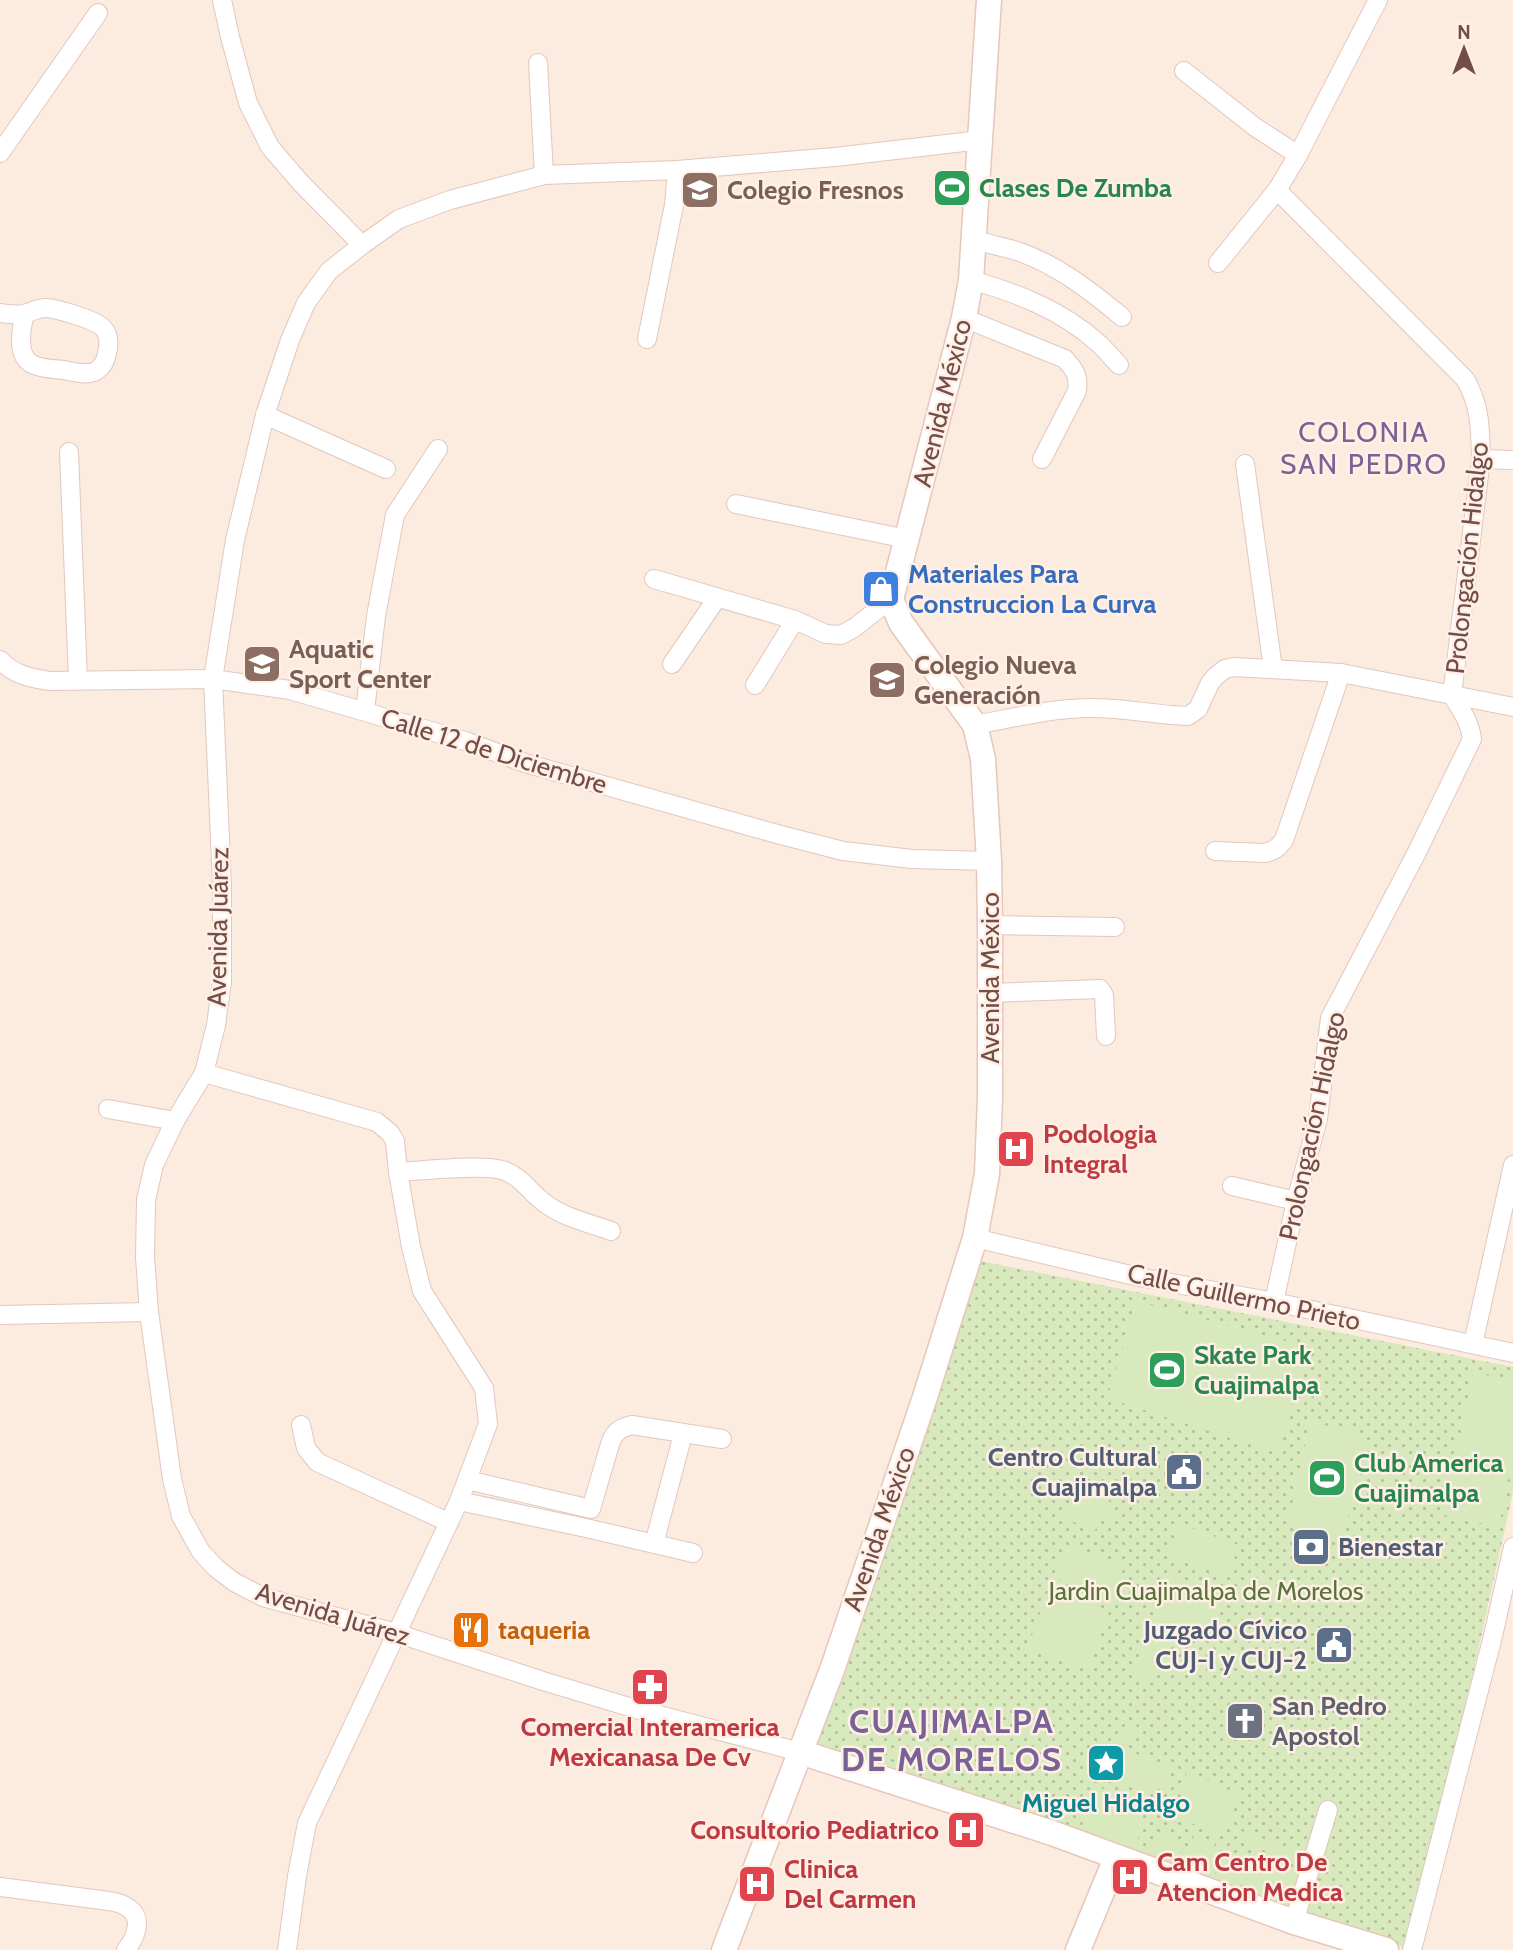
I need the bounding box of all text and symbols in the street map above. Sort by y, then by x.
north arrow [1429,14,1499,84]
text: N [1457,21,1471,44]
sports icon: Clases De Zumba [931,167,973,209]
school or university icon: Colegio Fresnos [679,169,721,211]
place label: Clases De Zumba [979,172,1172,204]
place label: Colegio Fresnos [727,174,904,206]
street label: Avenida México [906,316,978,490]
district label: COLONIA SAN PEDRO [1280,415,1448,481]
street label: Prolongación Hidalgo [1439,440,1495,676]
place label: Materiales Para Construccion La Curva [908,558,1156,620]
shop icon: Materiales Para Construccion La Curva [860,568,902,610]
place label: Aquatic Sport Center [289,633,431,695]
school or university icon: Aquatic Sport Center [241,643,283,685]
place label: Colegio Nueva Generación [914,649,1076,711]
school or university icon: Colegio Nueva Generación [866,659,908,701]
street label: Calle 12 de Diciembre [377,701,611,801]
street label: Avenida Juárez [201,847,235,1007]
street label: Avenida México [974,892,1006,1064]
street label: Prolongación Hidalgo [1272,1009,1352,1243]
place label: Podologia Integral [1043,1118,1157,1180]
hospital icon: Podologia Integral [995,1128,1037,1170]
street label: Calle Guillermo Prieto [1125,1257,1363,1337]
place label: Skate Park Cuajimalpa [1194,1339,1320,1401]
sports icon: Skate Park Cuajimalpa [1146,1349,1188,1391]
place label: Centro Cultural Cuajimalpa [988,1441,1157,1503]
street label: Avenida México [836,1443,922,1615]
place label: Club America Cuajimalpa [1354,1447,1503,1509]
public building icon: Centro Cultural Cuajimalpa [1163,1451,1205,1493]
sports icon: Club America Cuajimalpa [1306,1457,1348,1499]
bank icon: Bienestar [1290,1526,1332,1568]
place label: Bienestar [1338,1531,1443,1563]
street label: Avenida Juárez [252,1575,414,1653]
park label: Jardin Cuajimalpa de Morelos [1048,1575,1364,1607]
restaurant icon: taqueria [450,1609,492,1651]
place label: taqueria [498,1614,590,1646]
place label: Juzgado Cívico CUJ-I y CUJ-2 [1143,1614,1307,1676]
public building icon: Juzgado Cívico CUJ-I y CUJ-2 [1313,1624,1355,1666]
pharmacy icon: Comercial Interamerica Mexicanasa De Cv [629,1666,671,1708]
place label: San Pedro Apostol [1272,1690,1387,1752]
church icon: San Pedro Apostol [1224,1700,1266,1742]
district label: CUAJIMALPA DE MORELOS [841,1701,1063,1779]
place label: Comercial Interamerica Mexicanasa De Cv [520,1711,780,1773]
place icon: Miguel Hidalgo [1085,1742,1127,1784]
place label: Miguel Hidalgo [1022,1787,1190,1819]
hospital icon: Consultorio Pediatrico [945,1809,987,1851]
place label: Consultorio Pediatrico [690,1814,939,1846]
place label: Cam Centro De Atencion Medica [1157,1846,1343,1908]
place label: Clinica Del Carmen [784,1853,916,1915]
hospital icon: Cam Centro De Atencion Medica [1109,1856,1151,1898]
hospital icon: Clinica Del Carmen [736,1863,778,1905]

